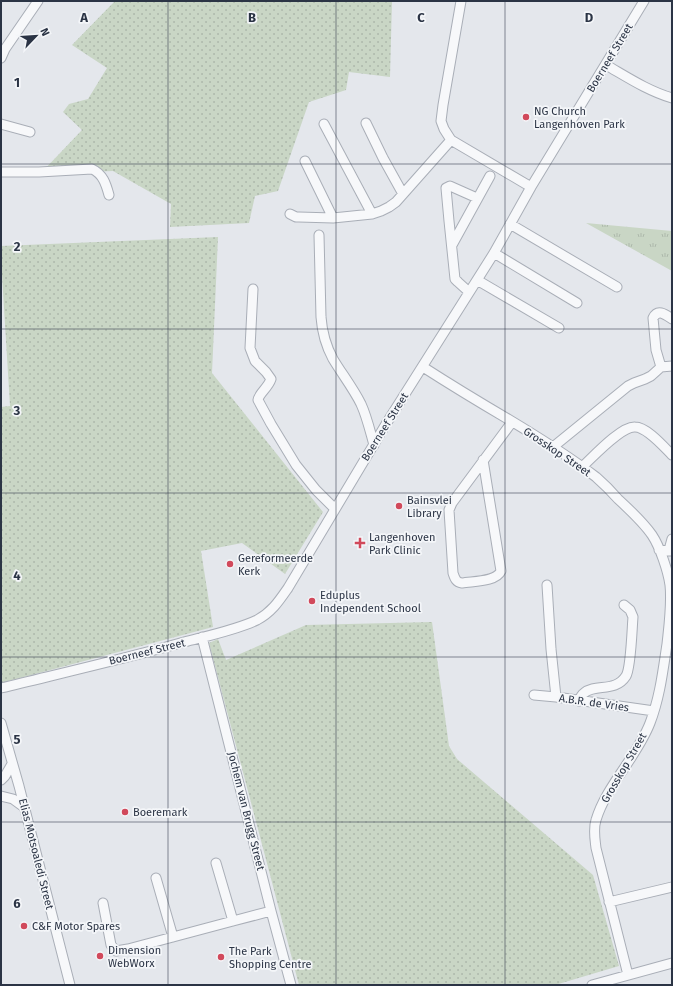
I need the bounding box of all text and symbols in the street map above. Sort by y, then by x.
text: A [79,10,88,25]
text: B [248,10,256,25]
text: C [417,10,425,25]
text: D [585,10,594,25]
north arrow [16,16,56,56]
street label: Boerneef Street [584,21,636,95]
text: N [37,26,52,38]
text: 1 [14,75,20,90]
place label: NG Church Langenhoven Park [534,105,625,131]
marker: NG Church Langenhoven Park [521,112,531,122]
text: 2 [14,239,21,254]
street label: Boerneef Street [359,390,411,464]
text: 3 [13,403,21,418]
street label: Grosskop Street [521,425,593,479]
place label: Bainsvlei Library [407,494,452,520]
marker: Bainsvlei Library [394,501,404,511]
place label: Langenhoven Park Clinic [369,531,435,557]
marker: Langenhoven Park Clinic [354,537,366,549]
place label: Gereformeerde Kerk [238,552,313,578]
marker: Gereformeerde Kerk [225,559,235,569]
text: 4 [13,568,21,583]
place label: Eduplus Independent School [320,589,421,615]
marker: Eduplus Independent School [307,596,317,606]
street label: Boerneef Street [107,636,187,668]
street label: A.B.R. de Vries [558,692,630,714]
street label: Grosskop Street [599,731,649,805]
text: 5 [14,732,21,747]
street label: Jochem van Brugg Street [225,750,267,872]
street label: Elias Motsoaledi Street [16,797,56,911]
place label: Boeremark [133,806,188,819]
marker: Boeremark [120,807,130,817]
text: 6 [13,896,21,911]
place label: C&F Motor Spares [32,920,120,933]
marker: C&F Motor Spares [19,921,29,931]
place label: Dimension WebWorx [108,944,161,970]
place label: The Park Shopping Centre [229,945,311,971]
marker: Dimension WebWorx [95,951,105,961]
marker: The Park Shopping Centre [216,952,226,962]

